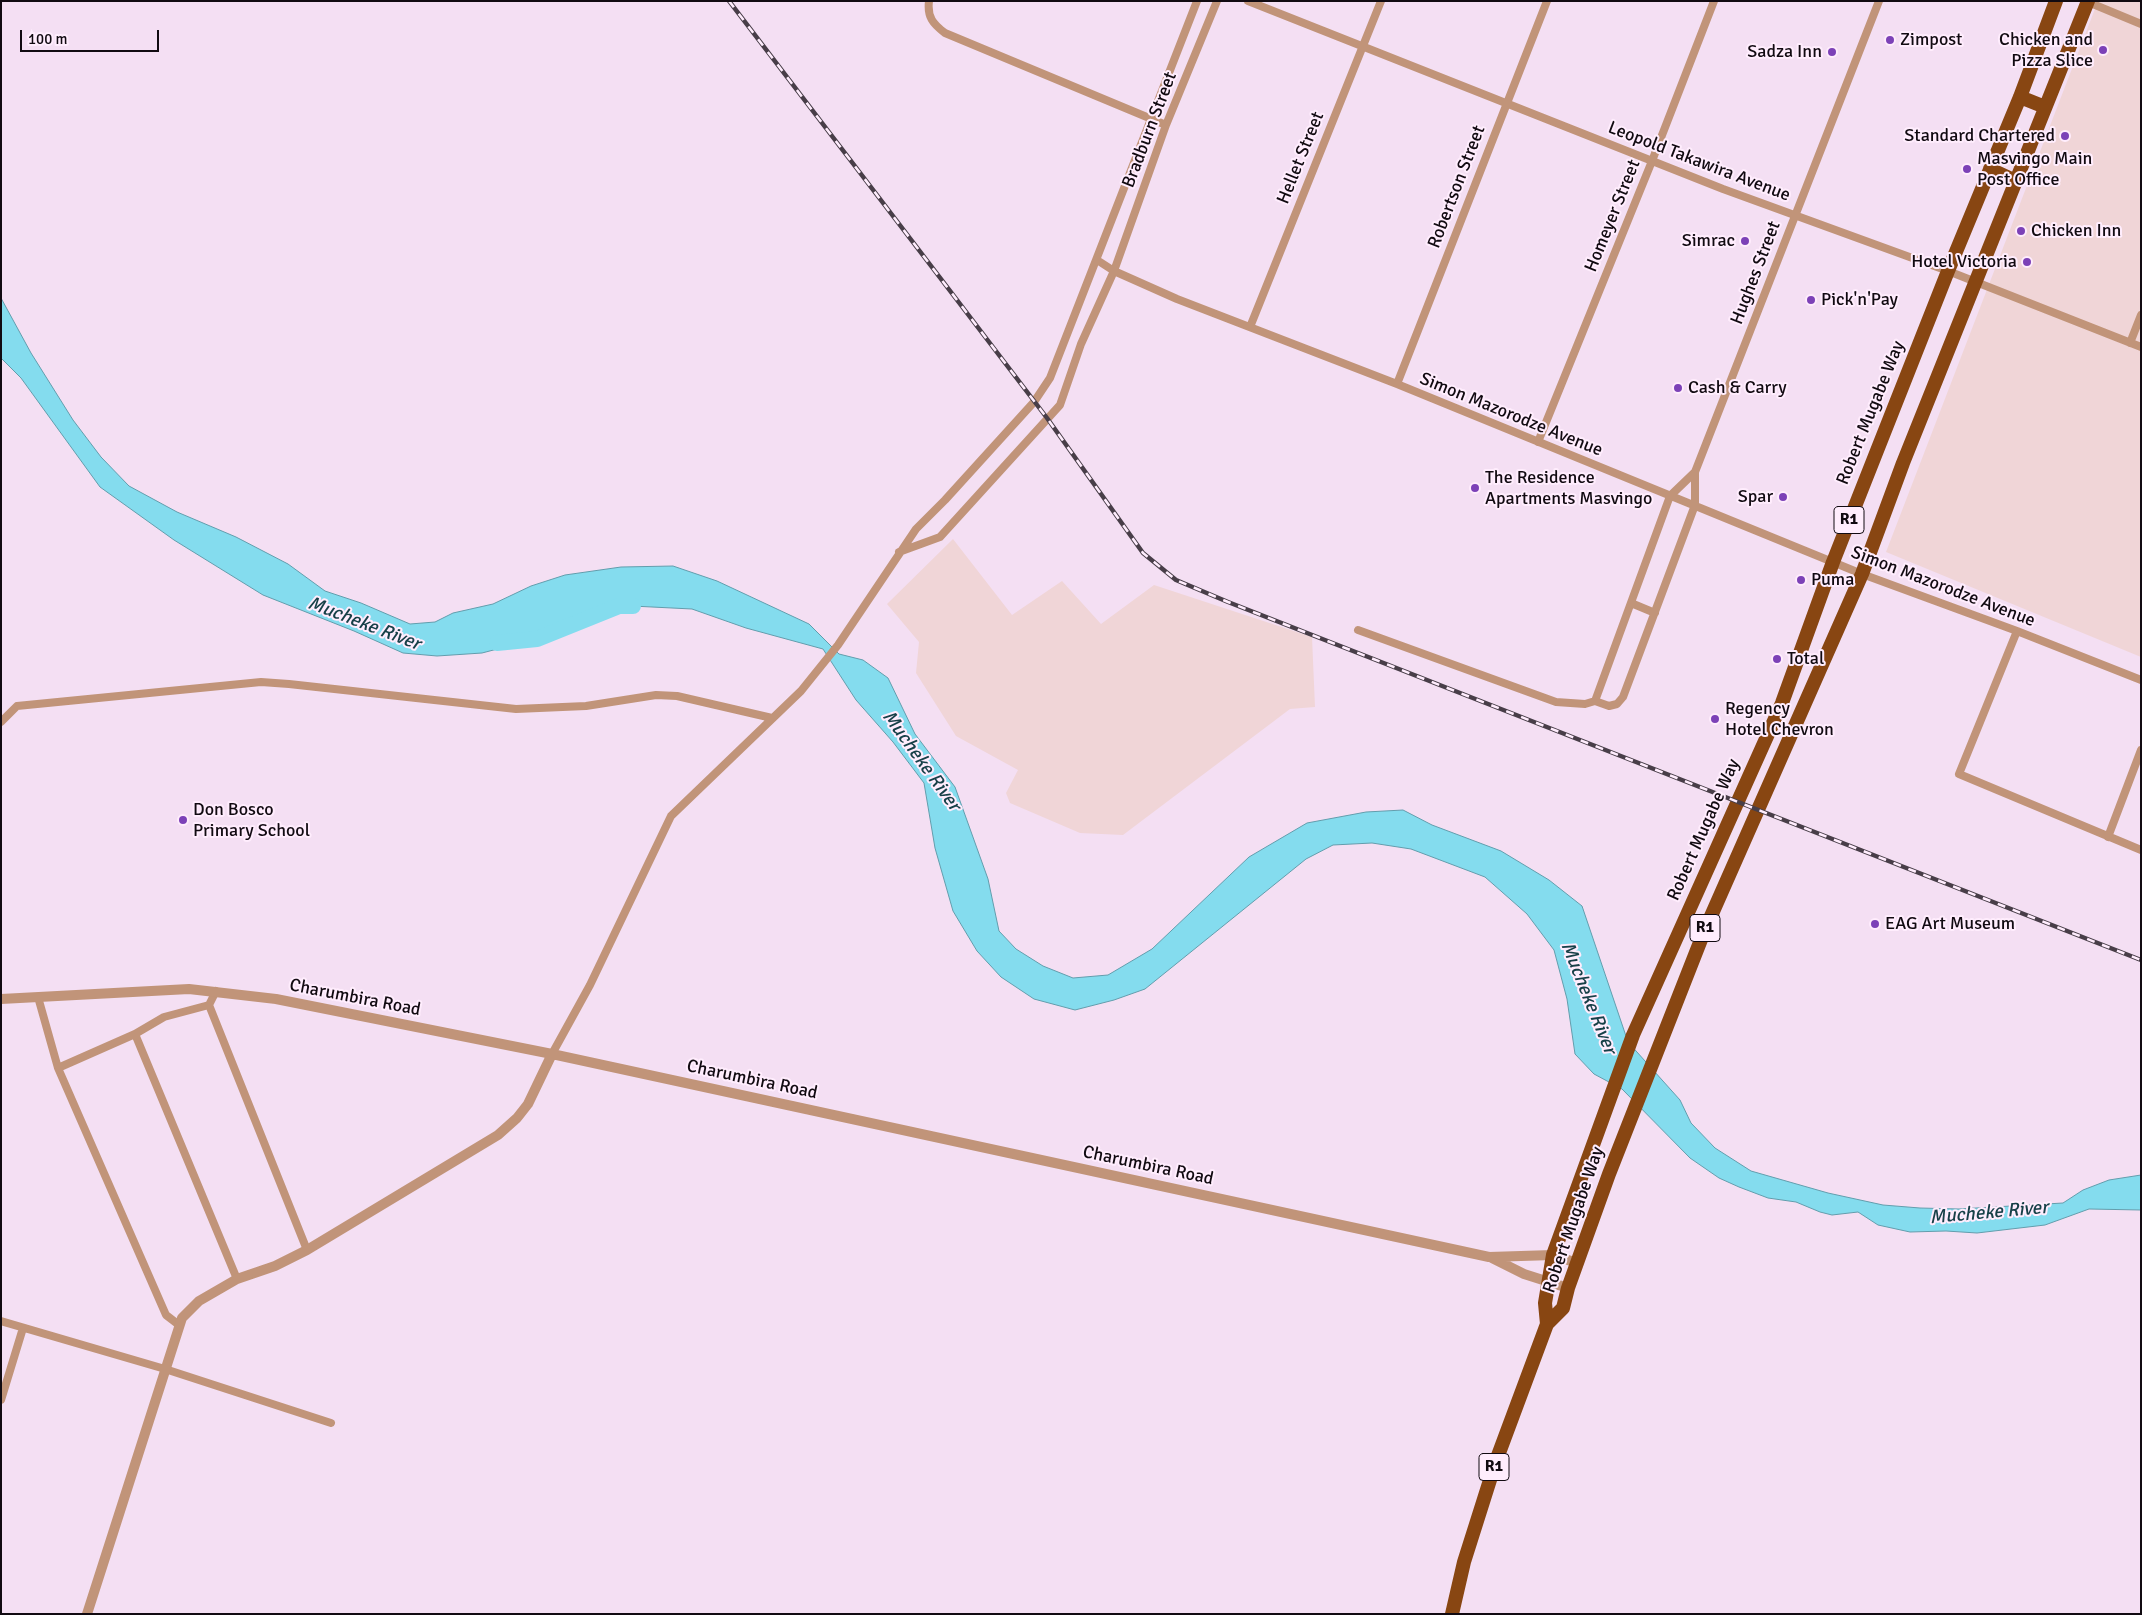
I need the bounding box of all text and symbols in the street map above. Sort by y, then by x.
scale bar [22,20,161,52]
place label: Zimpost [1900,29,1962,51]
place label: Chicken and Pizza Slice [1999,29,2093,72]
text: 100 m [28,30,68,48]
marker: Zimpost [1884,34,1896,46]
place label: Sadza Inn [1747,41,1822,63]
marker: Chicken and Pizza Slice [2097,44,2109,56]
marker: Sadza Inn [1826,46,1838,58]
street label: Bradburn Street [1118,69,1182,191]
street label: Hellet Street [1273,109,1329,207]
street label: Leopold Takawira Avenue [1605,117,1793,207]
street label: Robertson Street [1424,123,1490,251]
place label: Standard Chartered [1904,125,2055,147]
marker: Standard Chartered [2059,130,2071,142]
place label: Masvingo Main Post Office [1977,148,2092,190]
street label: Homeyer Street [1581,157,1645,275]
marker: Masvingo Main Post Office [1961,163,1973,175]
street label: Hughes Street [1726,218,1786,328]
place label: Chicken Inn [2031,220,2121,242]
marker: Chicken Inn [2015,225,2027,237]
place label: Simrac [1682,230,1735,252]
marker: Simrac [1739,235,1751,247]
place label: Hotel Victoria [1911,251,2017,273]
marker: Hotel Victoria [2021,256,2033,268]
place label: Pick'n'Pay [1821,289,1898,311]
marker: Pick'n'Pay [1805,294,1817,306]
street label: Robert Mugabe Way [1832,338,1910,488]
street label: Simon Mazorodze Avenue [1416,368,1606,462]
place label: Cash & Carry [1688,377,1787,399]
marker: Cash & Carry [1672,382,1684,394]
place label: The Residence Apartments Masvingo [1485,467,1652,509]
marker: The Residence Apartments Masvingo [1469,482,1481,494]
place label: Spar [1738,486,1773,508]
marker: Spar [1777,491,1789,503]
road number: R1 [1834,506,1864,534]
street label: Simon Mazorodze Avenue [1848,542,2038,632]
place label: Puma [1811,569,1854,591]
marker: Puma [1795,574,1807,586]
water label: Mucheke River [305,592,423,656]
place label: Total [1787,648,1824,670]
marker: Total [1771,653,1783,665]
place label: Regency Hotel Chevron [1725,698,1834,741]
water label: Mucheke River [877,706,965,816]
marker: Regency Hotel Chevron [1709,713,1721,725]
street label: Robert Mugabe Way [1663,756,1745,904]
place label: Don Bosco Primary School [193,799,310,842]
marker: Don Bosco Primary School [177,814,189,826]
place label: EAG Art Museum [1885,913,2015,935]
road number: R1 [1690,914,1720,941]
marker: EAG Art Museum [1869,918,1881,930]
water label: Mucheke River [1555,939,1621,1057]
street label: Charumbira Road [288,975,422,1021]
street label: Charumbira Road [685,1056,819,1104]
street label: Charumbira Road [1081,1142,1215,1190]
street label: Robert Mugabe Way [1539,1144,1609,1296]
water label: Mucheke River [1929,1196,2049,1230]
road number: R1 [1479,1454,1509,1480]

